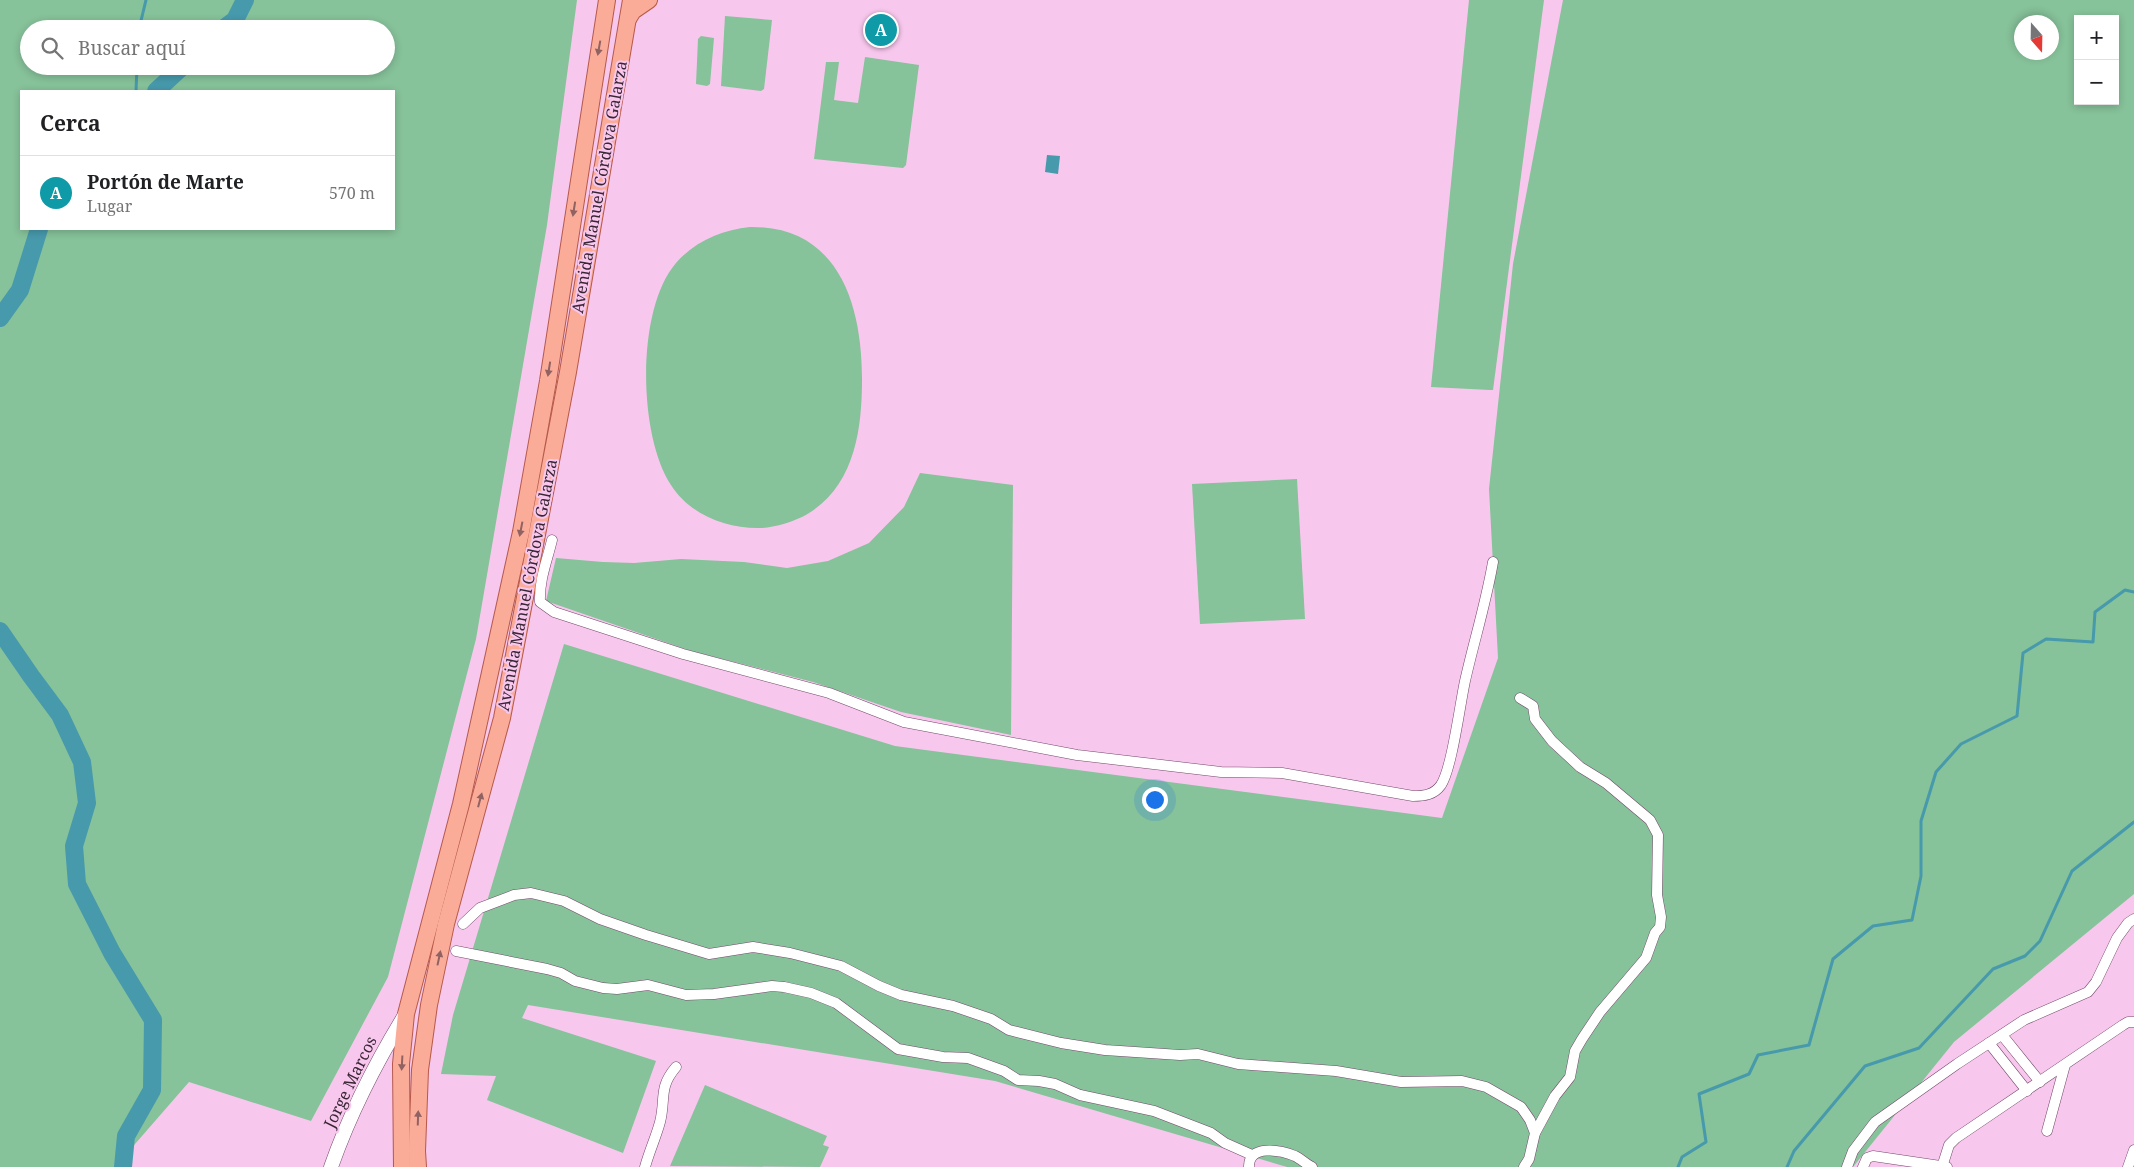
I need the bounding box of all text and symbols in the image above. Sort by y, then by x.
pin: A [865,11,897,49]
north arrow [2014,15,2059,60]
map controls [2074,15,2119,105]
button: + [2074,15,2119,60]
search box [20,20,395,75]
icon: search [38,34,66,62]
text: Buscar aquí [78,35,186,61]
one-way arrow [595,40,603,56]
street label: Avenida Manuel Córdova Galarza [566,59,632,315]
button: − [2074,60,2119,105]
text: Cerca [40,109,101,137]
text: Portón de Marte [87,169,244,195]
text: A [50,182,62,204]
text: 570 m [329,182,375,204]
text: Lugar [87,195,132,217]
one-way arrow [570,201,578,217]
one-way arrow [545,362,553,378]
street label: Avenida Manuel Córdova Galarza [492,457,562,713]
one-way arrow [517,522,525,537]
your location [1142,787,1168,813]
one-way arrow [476,793,484,808]
one-way arrow [435,950,443,965]
street label: Jorge Marcos [318,1032,382,1133]
one-way arrow [397,1055,405,1071]
one-way arrow [414,1110,422,1126]

